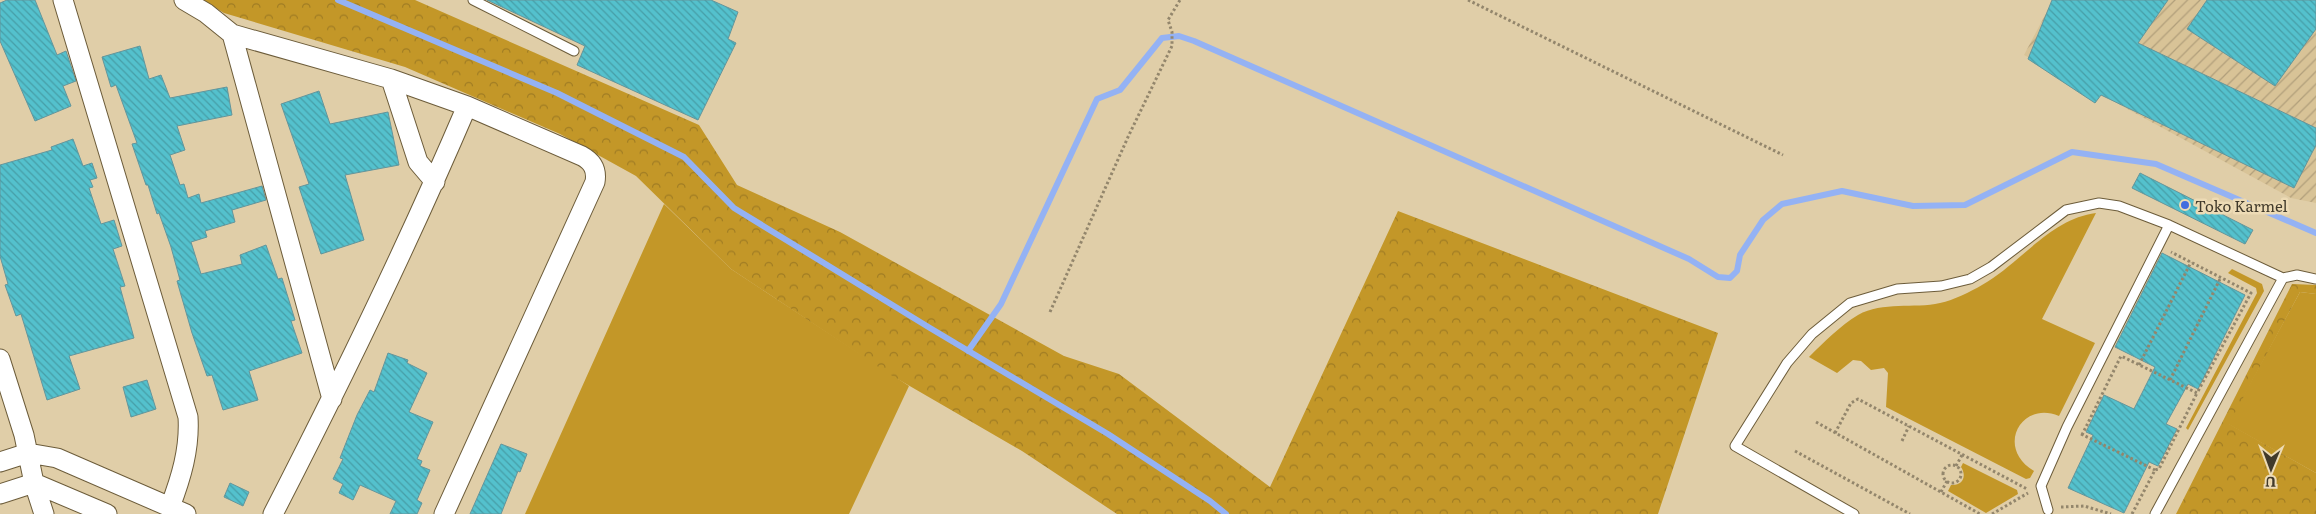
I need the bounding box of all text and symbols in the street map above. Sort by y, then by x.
place label: Toko Karmel [2195,194,2288,217]
marker: Toko Karmel [2179,199,2191,211]
north arrow [2246,444,2296,494]
text: U [2265,473,2276,493]

